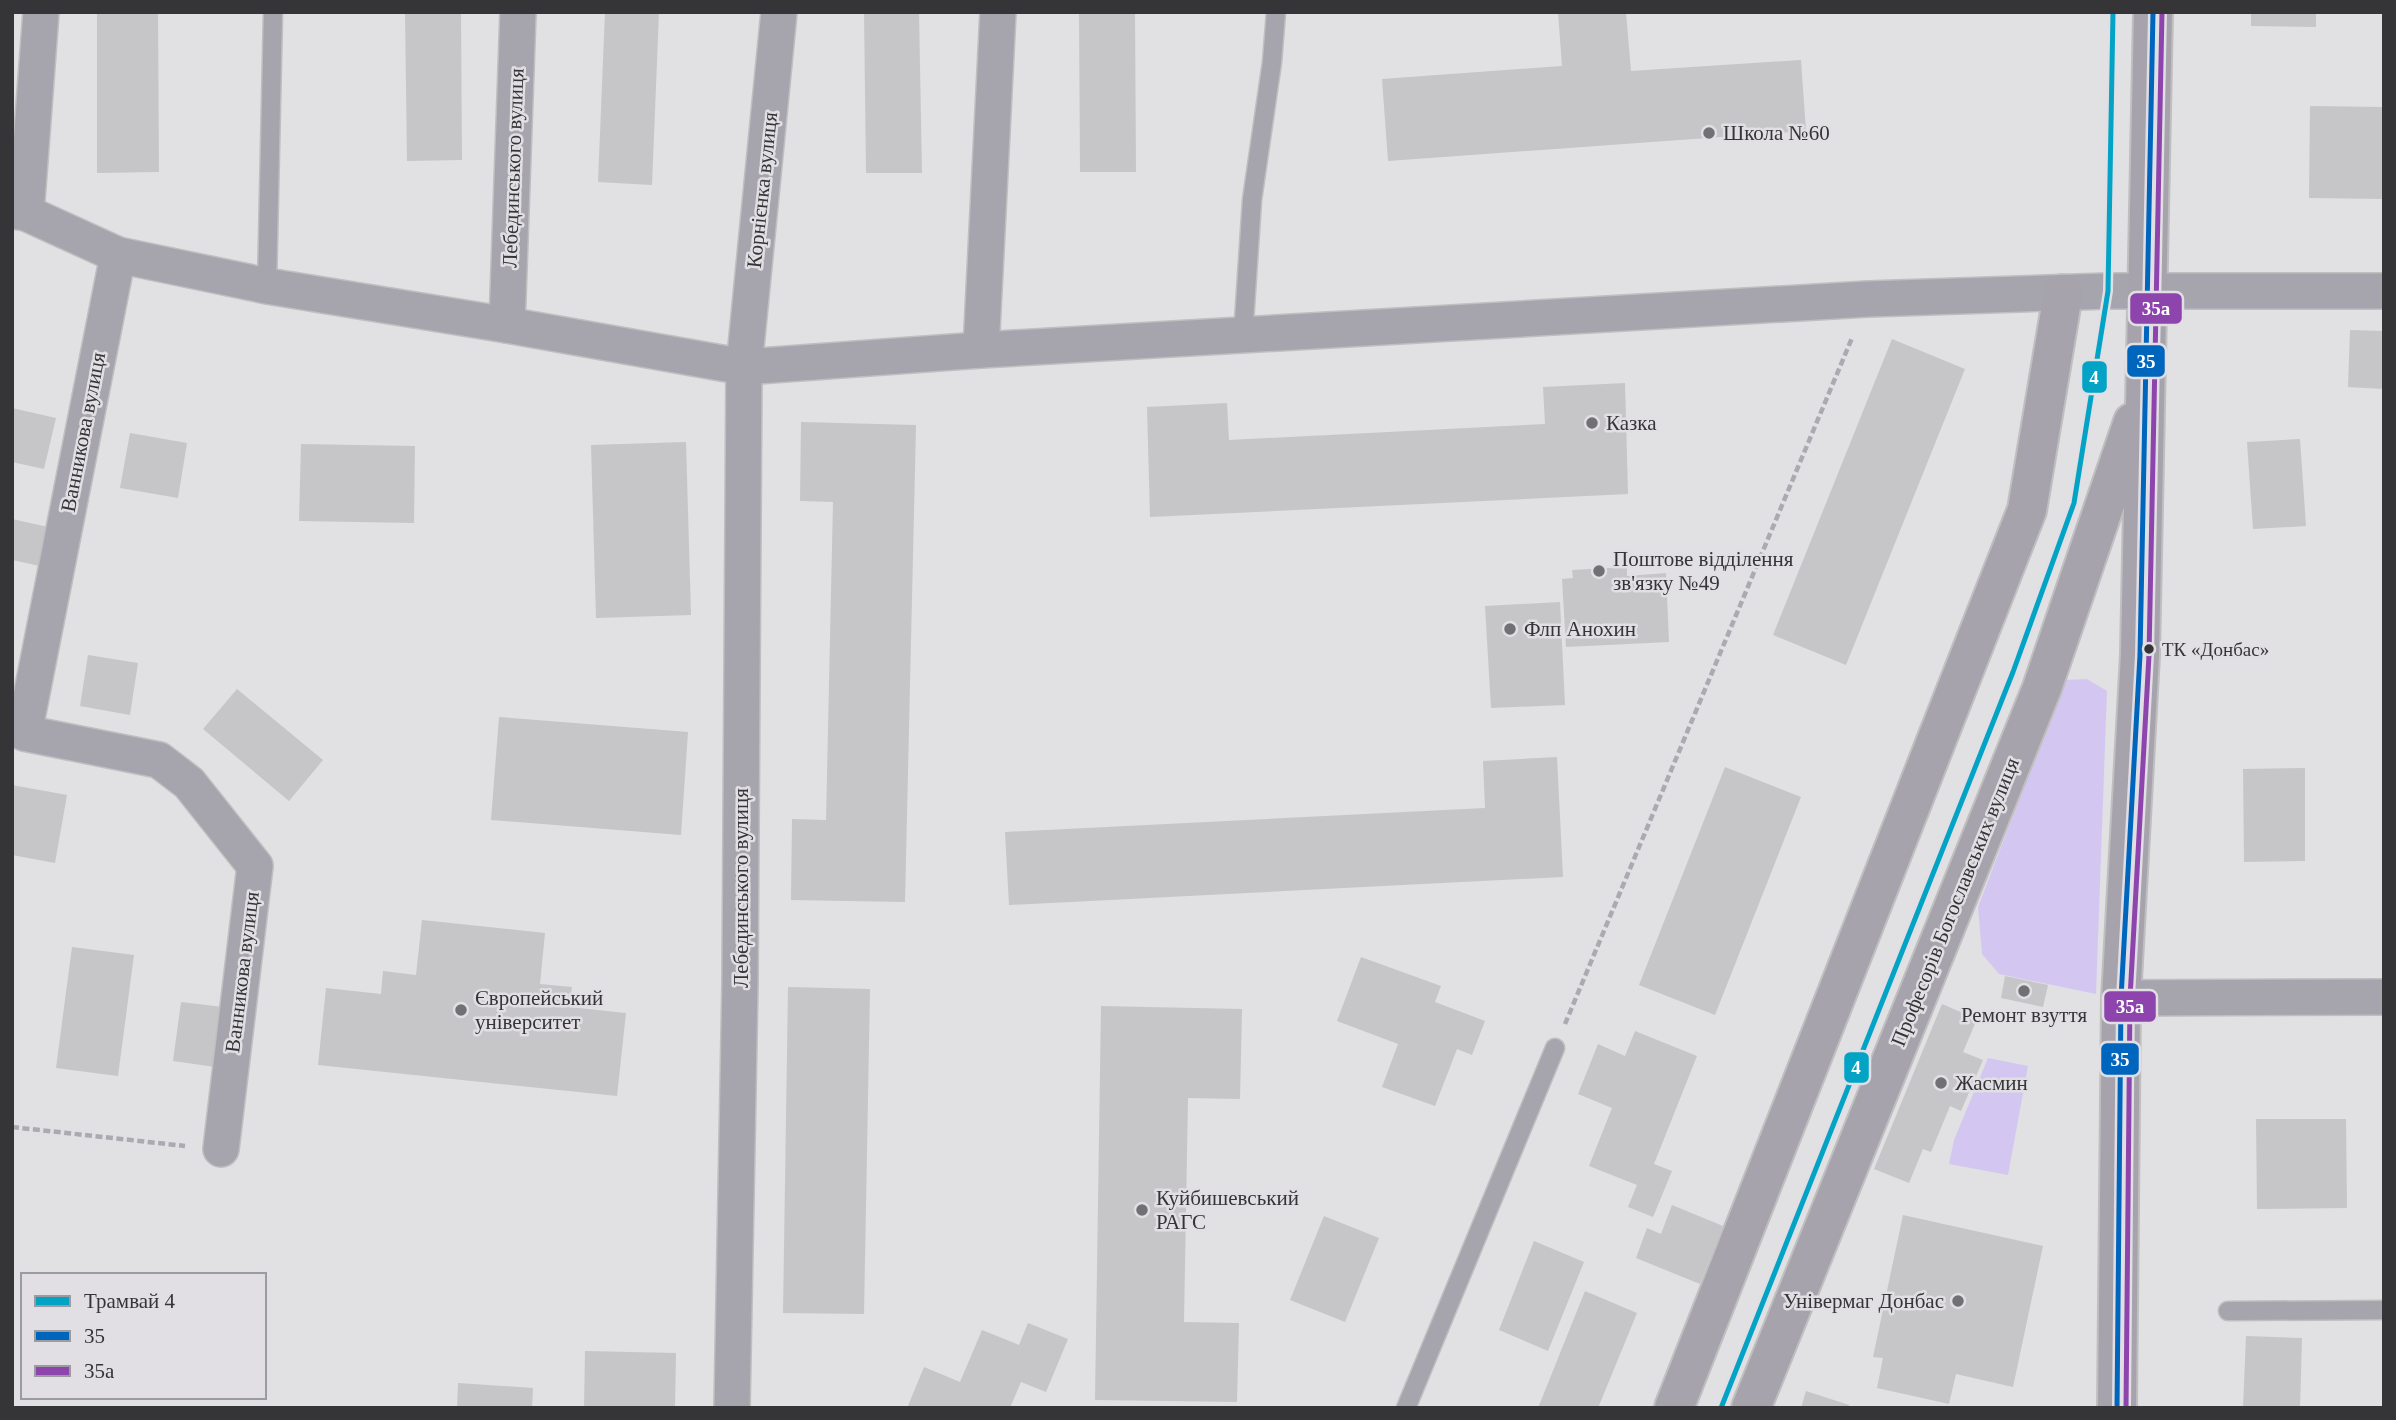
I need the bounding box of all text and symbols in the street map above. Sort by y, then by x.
street label: Лебединського вулиця [498,67,528,268]
street label: Корнієнка вулиця [742,110,782,269]
place label: Школа №60 [1723,121,1830,145]
marker: Школа №60 [1701,125,1717,141]
line badge: 35а [2129,292,2183,325]
text: 35а [2142,298,2171,319]
line badge: 35 [2126,344,2166,378]
street label: Ванникова вулиця [56,350,110,514]
text: 35 [2137,351,2156,372]
line badge: 4 [2081,360,2108,394]
text: 4 [2089,367,2099,388]
place label: Казка [1606,411,1657,435]
marker: Казка [1584,415,1600,431]
place label: Поштове відділення зв'язку №49 [1613,547,1794,595]
marker: Поштове відділення зв'язку №49 [1591,563,1607,579]
place label: Флп Анохин [1524,617,1636,641]
marker: Флп Анохин [1502,621,1518,637]
place label: ТК «Донбас» [2162,639,2269,660]
marker: ТК «Донбас» [2142,642,2156,656]
street label: Професорів Богославських вулиця [1886,754,2024,1050]
street label: Лебединського вулиця [729,788,753,988]
street label: Ванникова вулиця [220,890,264,1054]
marker: Ремонт взуття [2016,983,2032,999]
place label: Європейський університет [475,986,603,1034]
line badge: 35а [2103,990,2157,1023]
text: 35а [2116,996,2145,1017]
marker: Європейський університет [453,1002,469,1018]
place label: Ремонт взуття [1961,1003,2087,1027]
line badge: 35 [2100,1042,2140,1076]
text: 35 [2111,1049,2130,1070]
line badge: 4 [1843,1051,1870,1084]
text: 4 [1851,1057,1861,1078]
place label: Жасмин [1955,1071,2028,1095]
marker: Жасмин [1933,1075,1949,1091]
place label: Куйбишевський РАГС [1156,1186,1299,1234]
marker: Куйбишевський РАГС [1134,1202,1150,1218]
legend [21,1273,266,1399]
text: Трамвай 4 [84,1289,176,1313]
place label: Універмаг Донбас [1783,1289,1944,1313]
marker: Універмаг Донбас [1950,1293,1966,1309]
text: 35 [84,1324,105,1348]
text: 35а [84,1359,115,1383]

